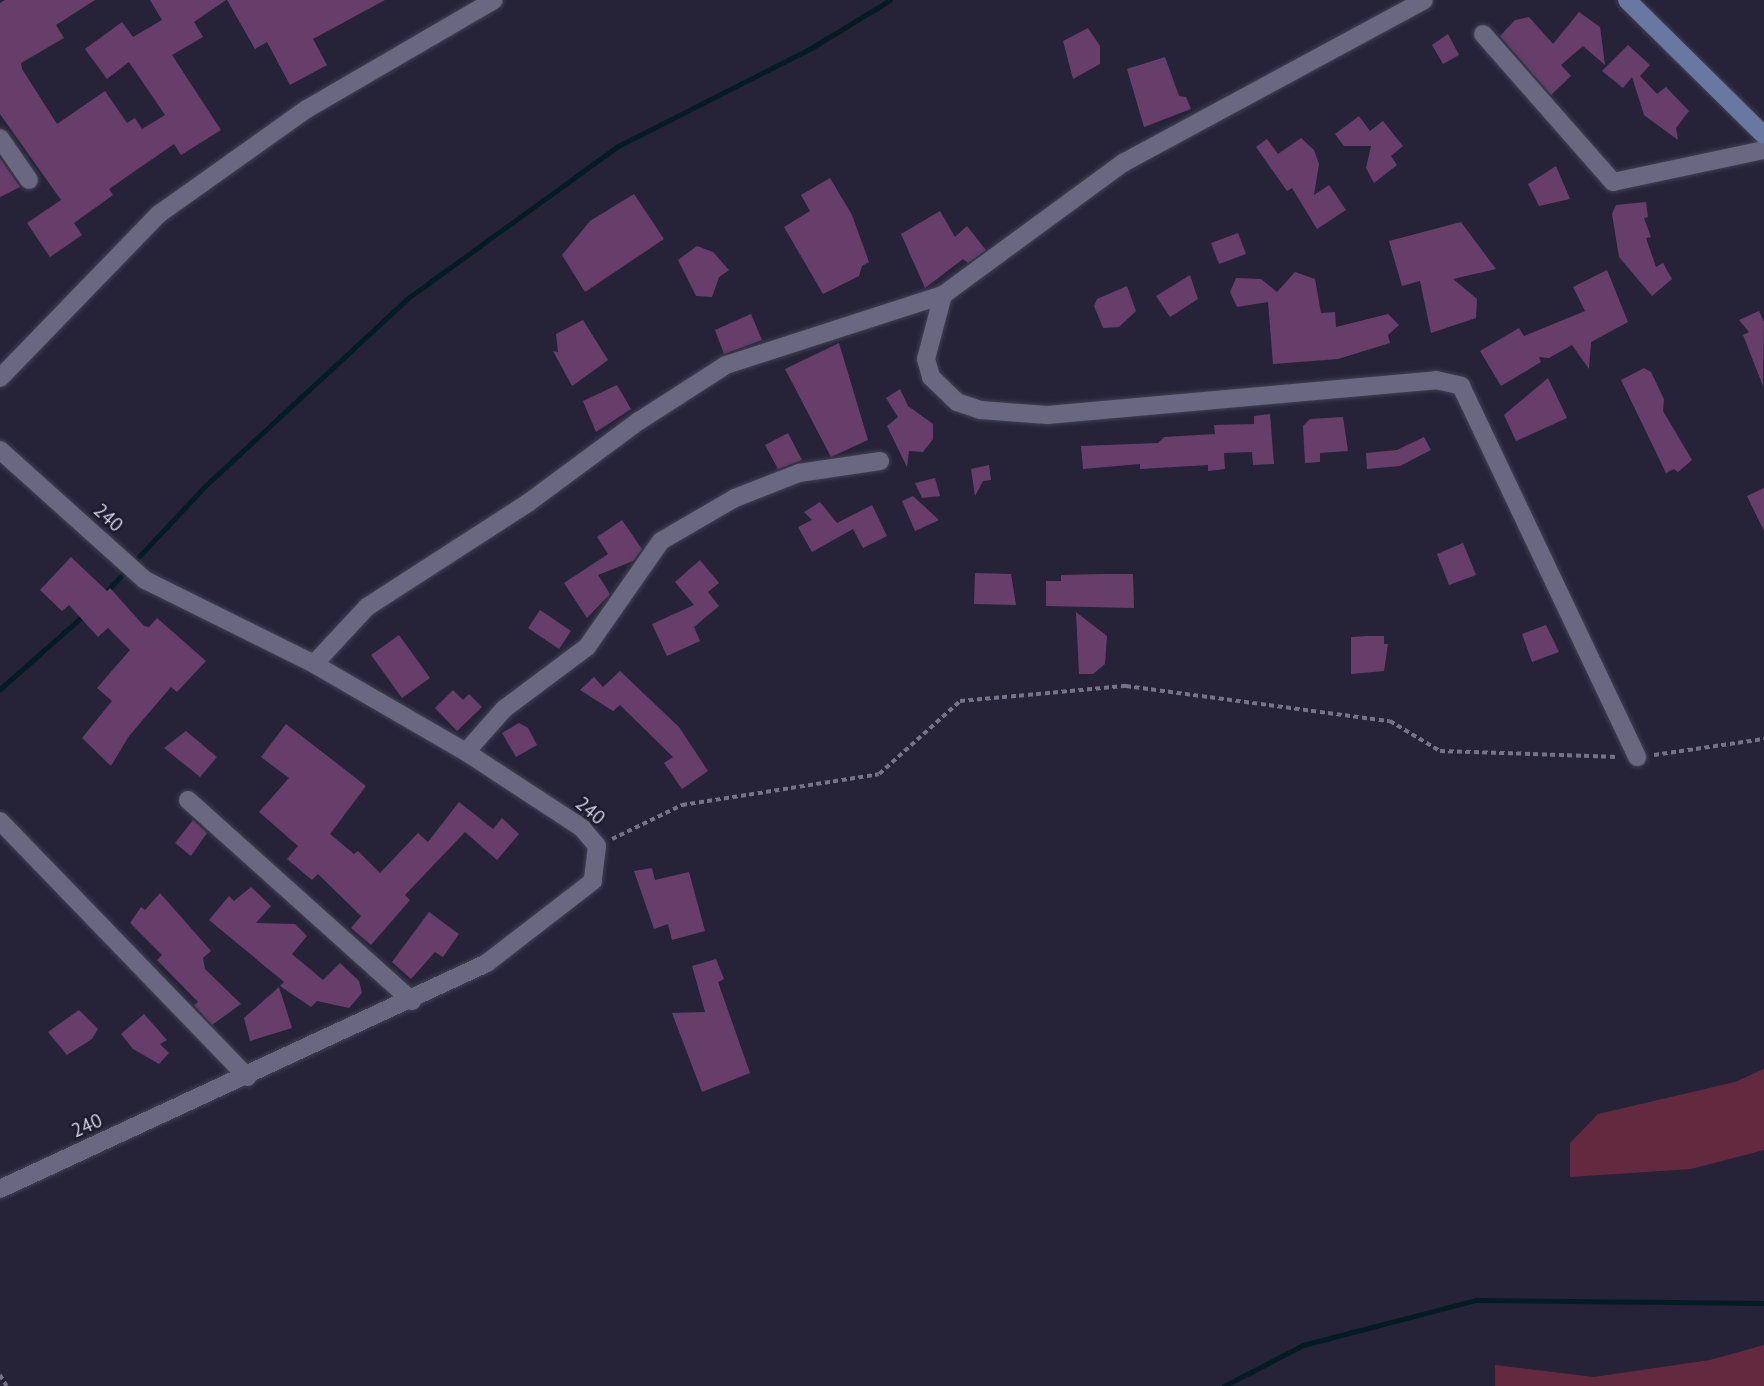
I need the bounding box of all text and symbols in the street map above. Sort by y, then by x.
street label: 240 [89,499,127,537]
street label: 240 [571,792,609,830]
street label: 240 [68,1109,106,1143]

